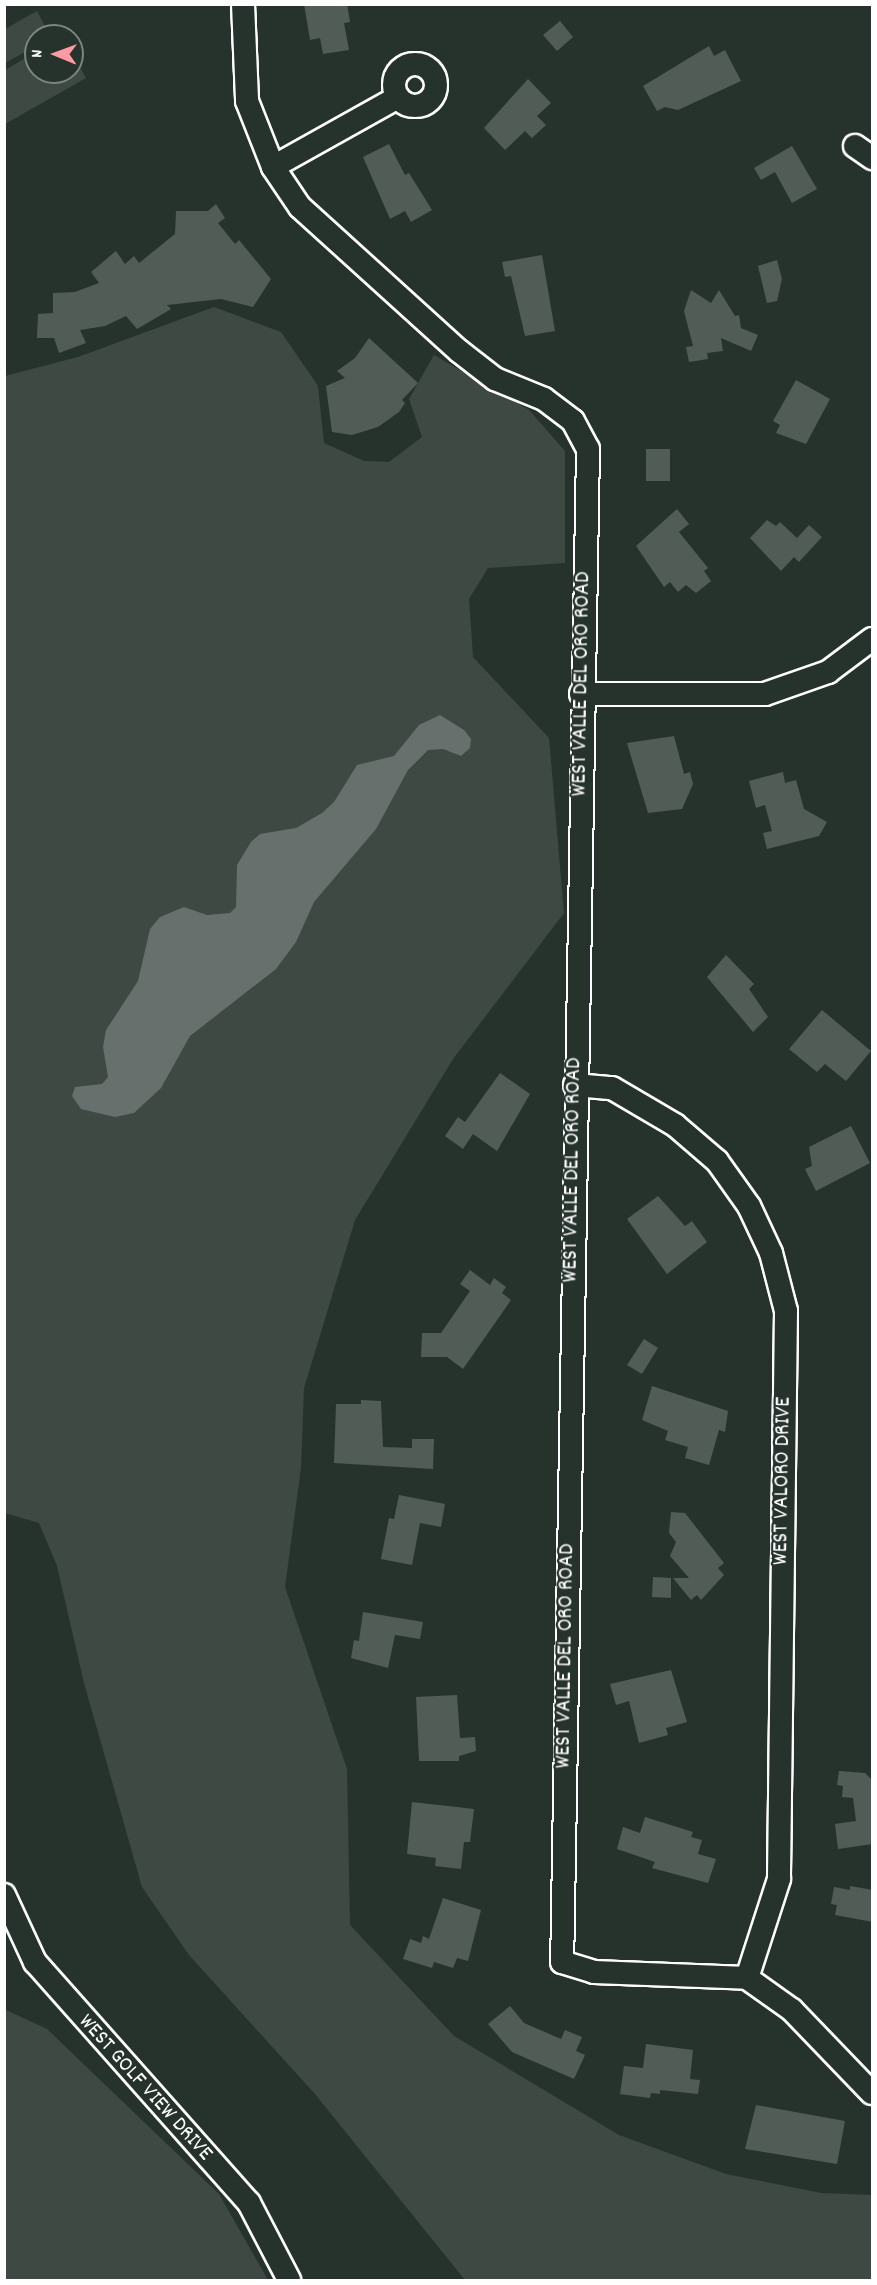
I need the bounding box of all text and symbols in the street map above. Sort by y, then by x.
north arrow [24,24,84,84]
text: N [26,50,49,58]
street label: WEST VALLE DEL ORO ROAD [567,571,597,797]
street label: WEST VALLE DEL ORO ROAD [558,1057,588,1283]
street label: WEST VALORO DRIVE [768,1397,798,1565]
street label: WEST VALLE DEL ORO ROAD [551,1543,581,1769]
street label: WEST GOLF VIEW DRIVE [72,2009,218,2167]

